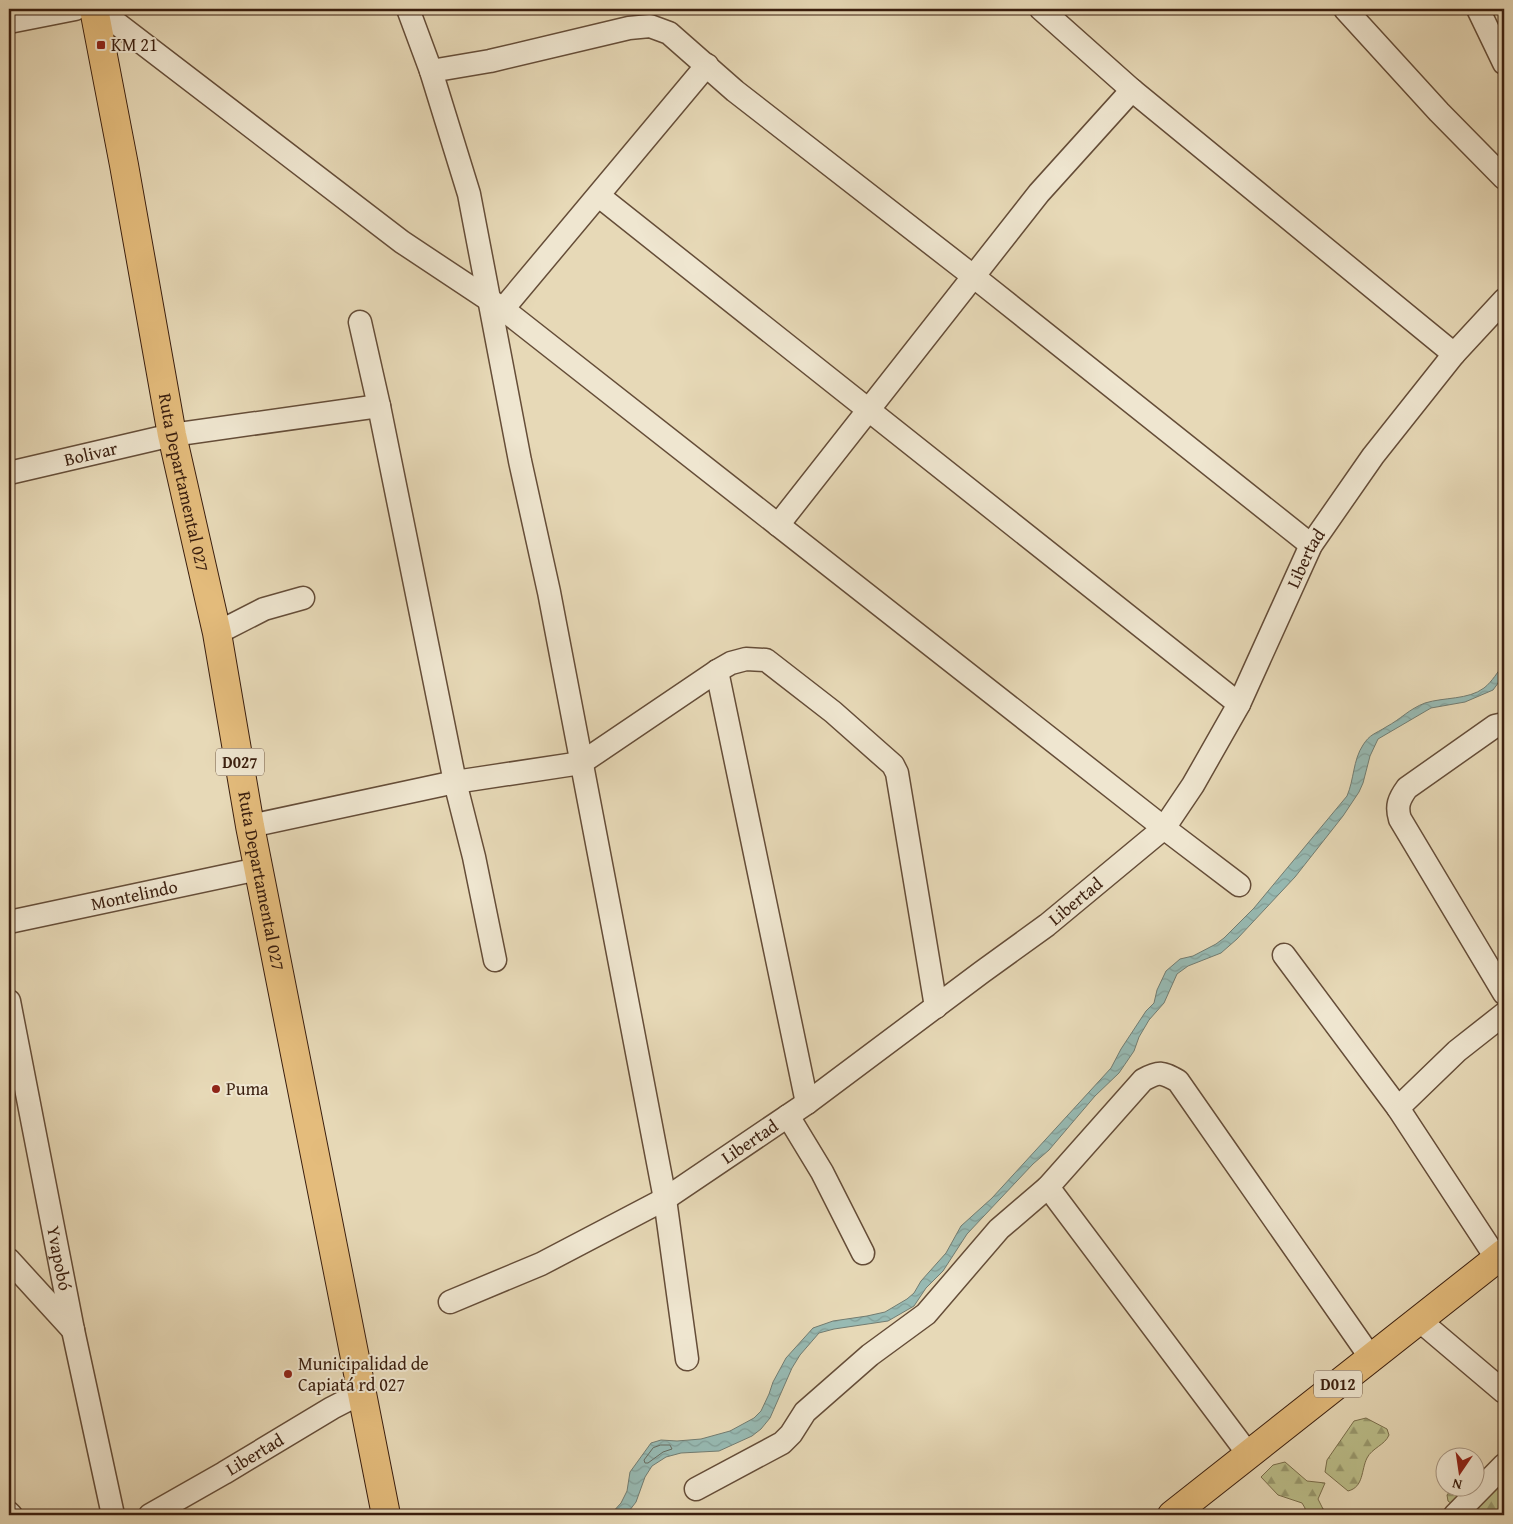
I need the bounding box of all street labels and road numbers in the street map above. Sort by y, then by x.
street label: Ruta Departamental 027 [152,391,217,574]
street label: Bolivar [61,434,121,473]
street label: Libertad [1279,522,1332,592]
road number: D027 [216,749,264,776]
street label: Ruta Departamental 027 [231,789,292,973]
street label: Libertad [1042,870,1109,932]
street label: Montelindo [88,873,180,917]
street label: Libertad [716,1112,784,1170]
street label: Yvapobó [40,1223,79,1293]
road number: D012 [1314,1370,1362,1398]
street label: Libertad [220,1426,289,1482]

